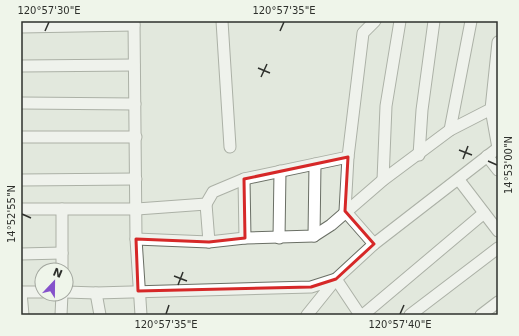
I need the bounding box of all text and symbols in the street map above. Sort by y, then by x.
text: 120°57'30"E [17,5,81,16]
text: 120°57'35"E [252,5,316,16]
text: 14°53'00"N [503,136,514,194]
text: 14°52'55"N [6,185,17,243]
north arrow [34,262,74,302]
text: N [51,265,64,281]
text: 120°57'35"E [134,319,198,330]
text: 120°57'40"E [368,319,432,330]

